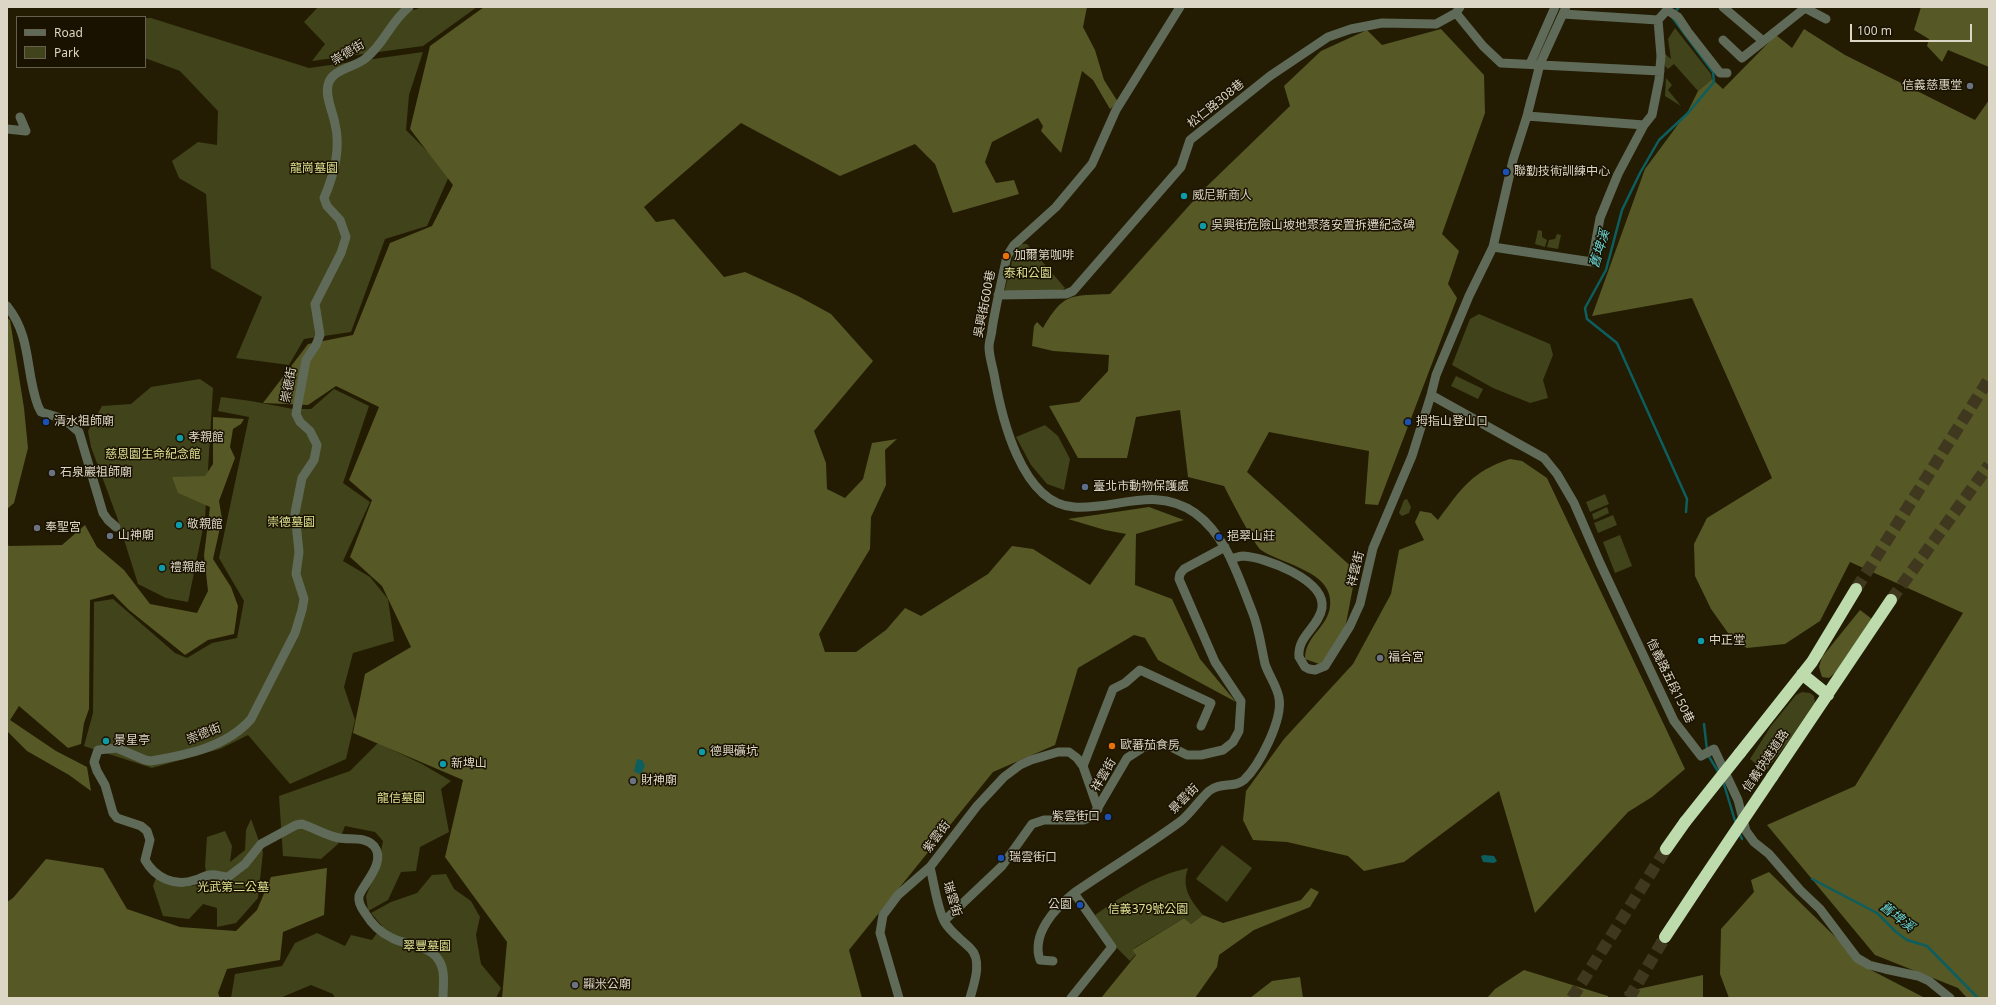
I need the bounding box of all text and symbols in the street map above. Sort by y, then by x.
legend [16,16,146,68]
scale bar [1852,16,1974,42]
text: 100 m [1857,22,1892,39]
text: Road [54,24,83,41]
street label: 崇德街 [329,38,367,68]
text: Park [54,44,79,61]
street label: 松仁路308巷 [1185,77,1247,131]
place label: 信義慈惠堂 [1902,79,1962,93]
marker: 信義慈惠堂 [1965,81,1975,91]
park label: 龍崗墓園 [290,162,338,176]
place label: 聯勤技術訓練中心 [1514,165,1610,179]
marker: 聯勤技術訓練中心 [1501,167,1511,177]
place label: 威尼斯商人 [1192,189,1252,203]
marker: 威尼斯商人 [1179,191,1189,201]
place label: 吳興街危險山坡地聚落安置拆遷紀念碑 [1211,219,1415,233]
marker: 吳興街危險山坡地聚落安置拆遷紀念碑 [1198,221,1208,231]
water label: 舊埤溪 [1587,228,1613,270]
place label: 加爾第咖啡 [1014,249,1074,263]
marker: 加爾第咖啡 [1001,251,1011,261]
park label: 泰和公園 [1004,267,1052,281]
street label: 吳興街600巷 [971,269,999,339]
street label: 崇德街 [278,366,300,404]
place label: 清水祖師廟 [54,415,114,429]
place label: 拇指山登山口 [1416,415,1488,429]
marker: 清水祖師廟 [41,417,51,427]
marker: 拇指山登山口 [1403,417,1413,427]
place label: 孝親館 [188,431,224,445]
marker: 孝親館 [175,433,185,443]
park label: 慈恩園生命紀念館 [105,448,201,462]
place label: 石泉巖祖師廟 [60,466,132,480]
marker: 石泉巖祖師廟 [47,468,57,478]
place label: 臺北市動物保護處 [1093,480,1189,494]
marker: 臺北市動物保護處 [1080,482,1090,492]
park label: 崇德墓園 [267,516,315,530]
place label: 敬親館 [187,518,223,532]
marker: 敬親館 [174,520,184,530]
place label: 奉聖宮 [45,521,81,535]
marker: 奉聖宮 [32,523,42,533]
place label: 山神廟 [118,529,154,543]
place label: 挹翠山莊 [1227,530,1275,544]
marker: 山神廟 [105,531,115,541]
marker: 挹翠山莊 [1214,532,1224,542]
street label: 祥雲街 [1345,550,1367,588]
place label: 禮親館 [170,561,206,575]
marker: 禮親館 [157,563,167,573]
place label: 中正堂 [1709,634,1745,648]
street label: 信義路五段150巷 [1643,636,1697,726]
marker: 中正堂 [1696,636,1706,646]
place label: 福合宮 [1388,651,1424,665]
marker: 福合宮 [1375,653,1385,663]
street label: 崇德街 [185,721,223,747]
street label: 信義快速道路 [1740,727,1792,795]
place label: 景星亭 [114,734,150,748]
marker: 景星亭 [101,736,111,746]
place label: 歐蕃茄食房 [1120,739,1180,753]
marker: 歐蕃茄食房 [1107,741,1117,751]
place label: 德興礦坑 [710,745,758,759]
marker: 德興礦坑 [697,747,707,757]
street label: 祥雲街 [1089,756,1119,794]
place label: 新埤山 [451,757,487,771]
marker: 新埤山 [438,759,448,769]
place label: 財神廟 [641,774,677,788]
marker: 財神廟 [628,776,638,786]
street label: 景雲街 [1166,781,1202,817]
park label: 龍信墓園 [377,792,425,806]
place label: 紫雲街口 [1052,810,1100,824]
marker: 紫雲街口 [1103,812,1113,822]
street label: 紫雲街 [920,818,954,856]
place label: 瑞雲街口 [1009,851,1057,865]
marker: 瑞雲街口 [996,853,1006,863]
street label: 瑞雲街 [940,880,964,918]
park label: 光武第二公墓 [197,881,269,895]
place label: 公園 [1048,898,1072,912]
water label: 舊埤溪 [1877,899,1917,935]
marker: 公園 [1075,900,1085,910]
park label: 信義379號公園 [1108,903,1188,917]
park label: 翠豐墓園 [403,940,451,954]
place label: 糶米公廟 [583,978,631,992]
marker: 糶米公廟 [570,980,580,990]

